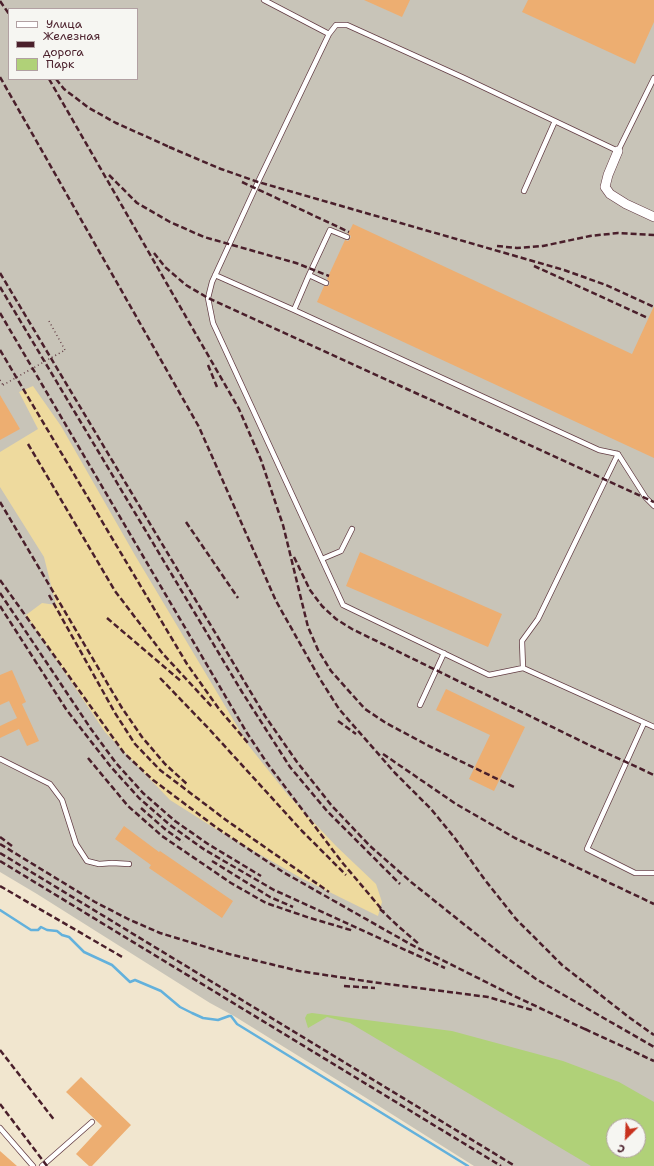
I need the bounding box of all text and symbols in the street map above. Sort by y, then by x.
legend [8,8,138,80]
text: Улица [46,16,82,32]
text: Железная дорога [43,28,100,60]
text: Парк [46,56,74,72]
north arrow [606,1118,646,1158]
text: С [615,1140,627,1157]

